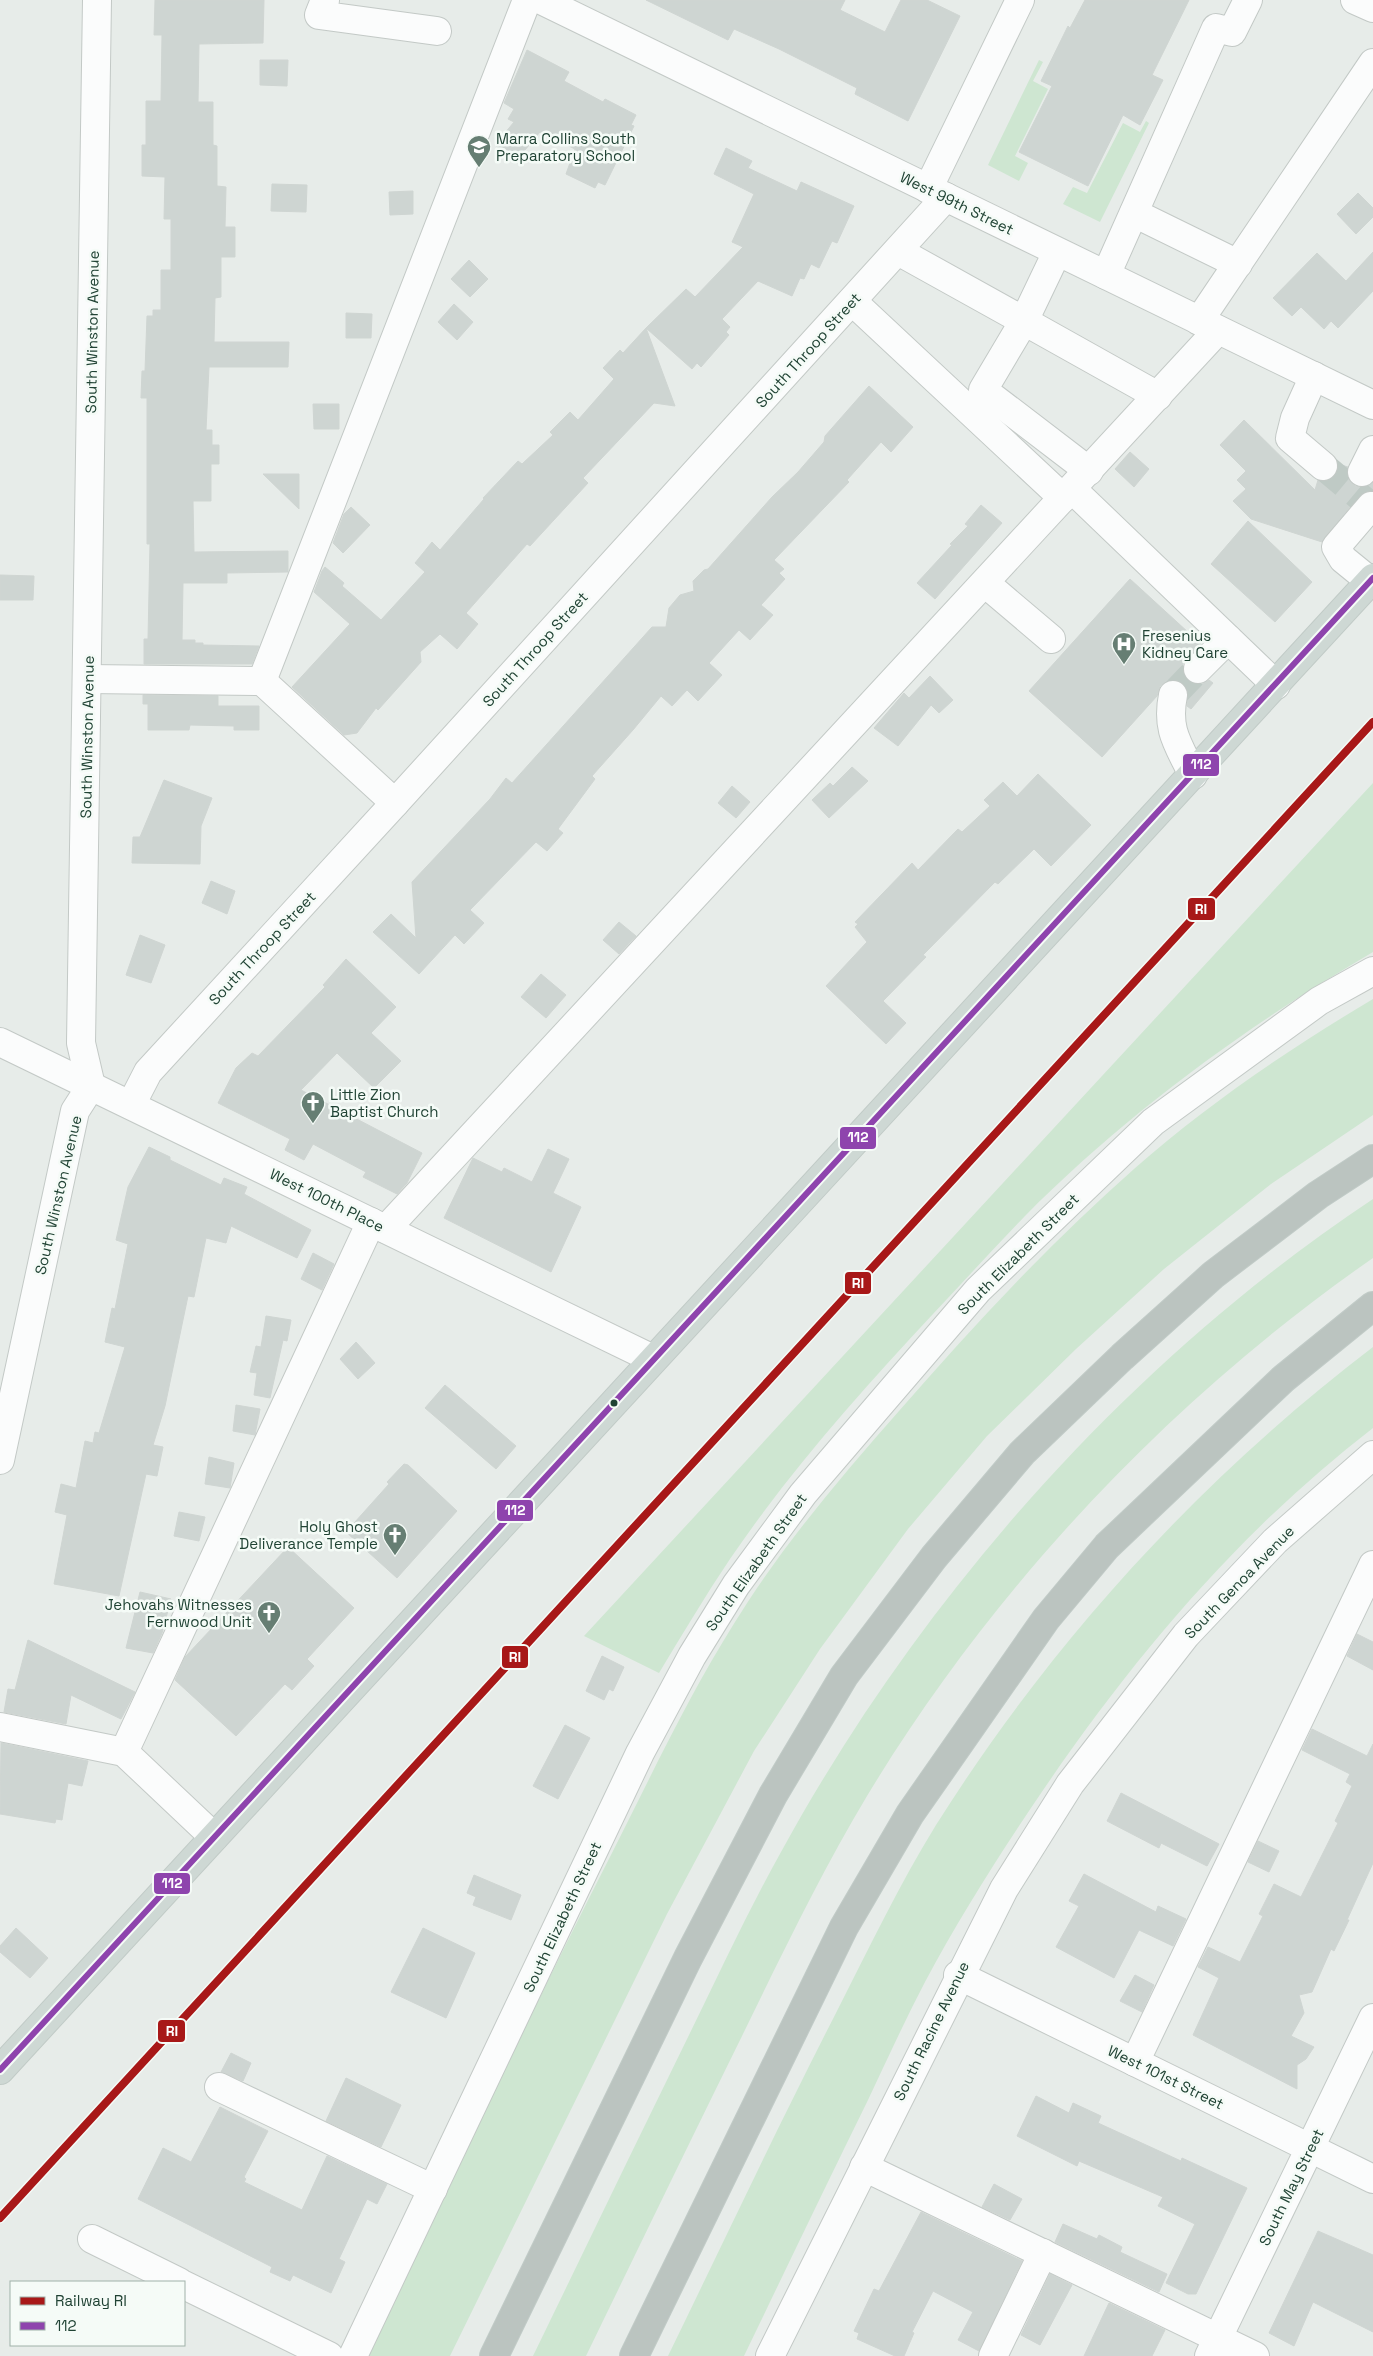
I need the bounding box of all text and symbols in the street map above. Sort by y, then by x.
place label: Marra Collins South Preparatory School [496,129,636,165]
school or university icon: Marra Collins South Preparatory School [466,134,492,168]
street label: West 99th Street [897,167,1017,239]
street label: South Winston Avenue [81,250,103,414]
street label: South Throop Street [751,288,865,412]
street label: South Throop Street [478,587,592,711]
place label: Fresenius Kidney Care [1142,626,1228,662]
hospital icon: Fresenius Kidney Care [1111,631,1137,665]
street label: South Winston Avenue [76,655,98,819]
line badge: 112 [1182,753,1220,777]
text: 112 [1191,755,1211,773]
street label: South Throop Street [204,887,320,1009]
line badge: RI [1187,897,1216,921]
text: RI [1195,900,1207,918]
place label: Little Zion Baptist Church [330,1085,438,1121]
church icon: Little Zion Baptist Church [300,1090,326,1124]
street label: South Winston Avenue [30,1113,86,1277]
line badge: 112 [839,1126,877,1150]
text: 112 [848,1128,868,1146]
street label: West 100th Place [267,1164,387,1236]
street label: South Elizabeth Street [953,1189,1083,1319]
line badge: RI [844,1271,872,1295]
text: RI [852,1274,864,1292]
unlabelled marker [609,1398,619,1408]
street label: South Elizabeth Street [701,1489,811,1635]
line badge: 112 [496,1499,534,1522]
text: 112 [505,1501,525,1519]
place label: Holy Ghost Deliverance Temple [239,1517,378,1553]
street label: South Genoa Avenue [1180,1521,1298,1643]
church icon: Holy Ghost Deliverance Temple [382,1522,408,1556]
place label: Jehovahs Witnesses Fernwood Unit [105,1595,252,1631]
church icon: Jehovahs Witnesses Fernwood Unit [256,1600,282,1634]
line badge: RI [501,1645,529,1669]
text: RI [509,1648,521,1666]
street label: South Elizabeth Street [519,1839,605,1995]
line badge: 112 [153,1872,191,1895]
text: 112 [162,1874,182,1892]
street label: South Racine Avenue [889,1958,973,2104]
line badge: RI [157,2019,186,2043]
text: RI [166,2022,178,2040]
street label: West 101st Street [1105,2041,1227,2113]
street label: South May Street [1254,2125,1328,2249]
legend [10,2281,185,2346]
text: Railway RI [55,2291,127,2310]
text: 112 [55,2316,77,2335]

